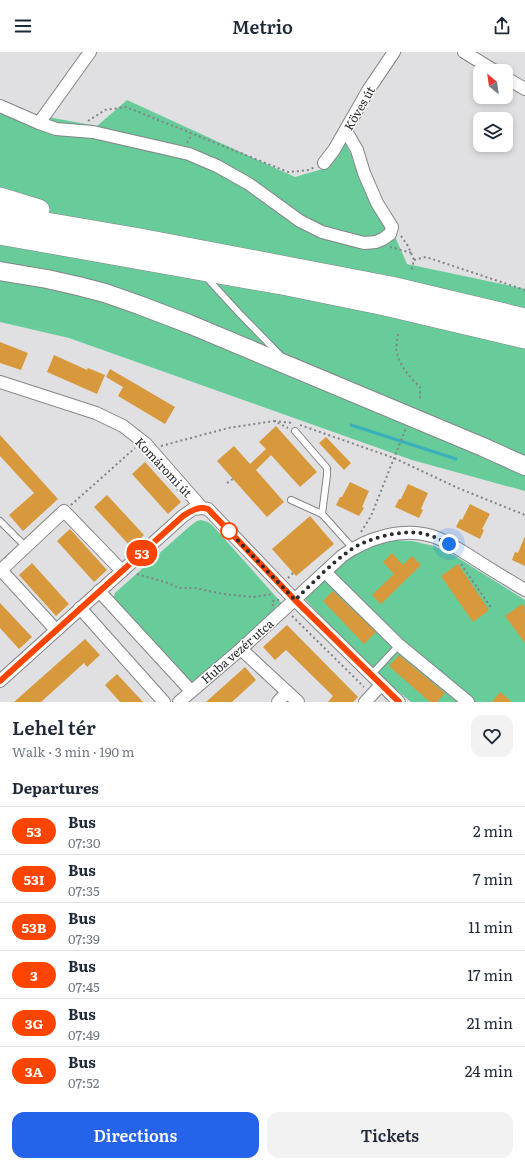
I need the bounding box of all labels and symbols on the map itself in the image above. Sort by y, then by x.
north arrow [473,64,513,104]
street label: Köves út [339,82,379,133]
street label: Komáromi út [131,433,197,501]
unlabelled marker [220,522,238,540]
your location [439,534,459,554]
line badge: 53 [124,540,160,566]
street label: Huba vezér utca [197,614,278,688]

